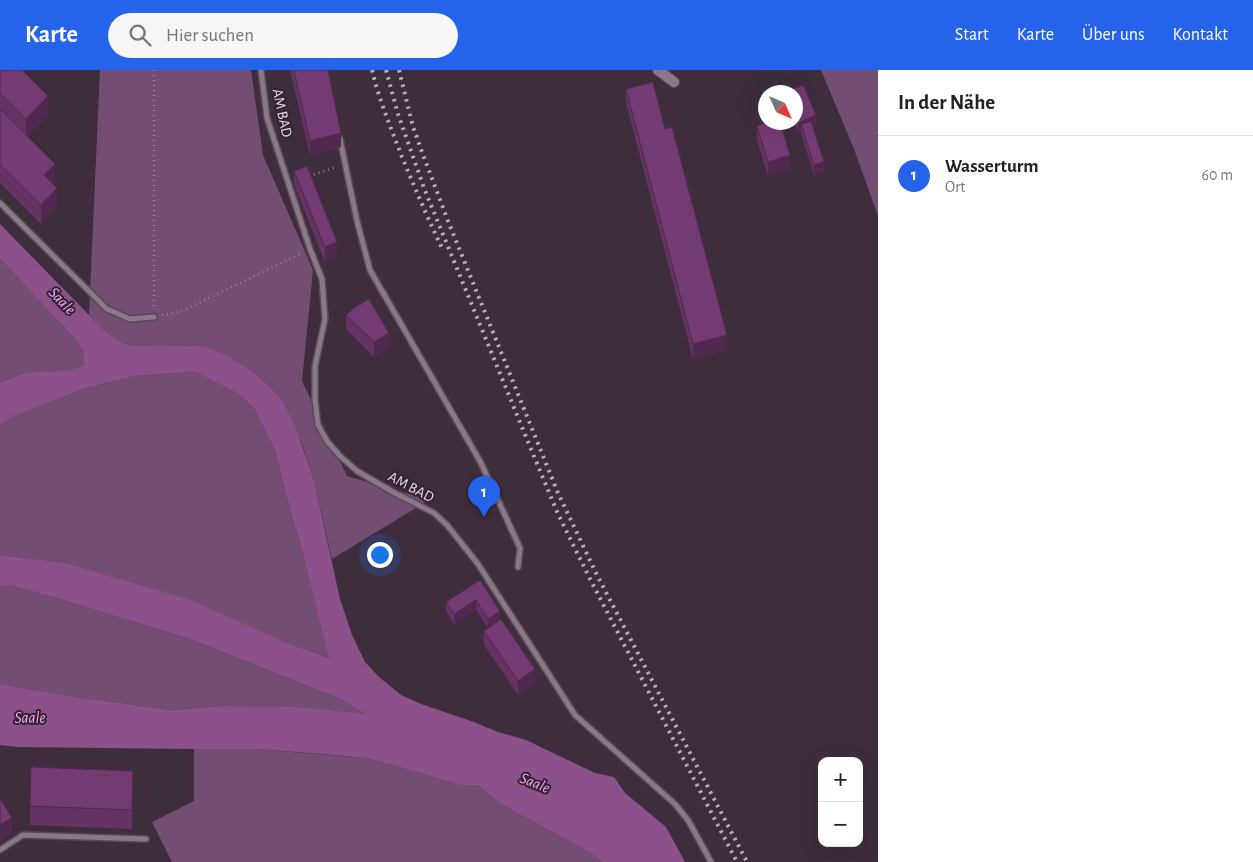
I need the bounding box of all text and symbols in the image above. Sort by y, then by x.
search box [108,13,458,58]
icon: search [126,21,154,49]
text: Karte [25,23,78,47]
text: Hier suchen [166,26,254,45]
text: Start [955,26,989,44]
text: Karte [1017,26,1054,44]
text: Über uns [1082,26,1145,44]
text: Kontakt [1173,26,1228,44]
north arrow [758,85,803,130]
street label: AM BAD [270,87,295,139]
text: In der Nähe [898,92,995,113]
text: Wasserturm [945,157,1039,176]
text: 1 [911,167,917,183]
text: 60 m [1202,167,1233,183]
text: Ort [945,179,965,195]
water label: Saale [45,284,79,318]
street label: AM BAD [386,469,437,505]
pin: 1 [468,476,500,517]
your location [367,542,393,568]
water label: Saale [15,710,45,726]
map controls [818,757,863,847]
button: + [818,757,863,802]
water label: Saale [518,770,552,796]
button: − [818,802,863,847]

